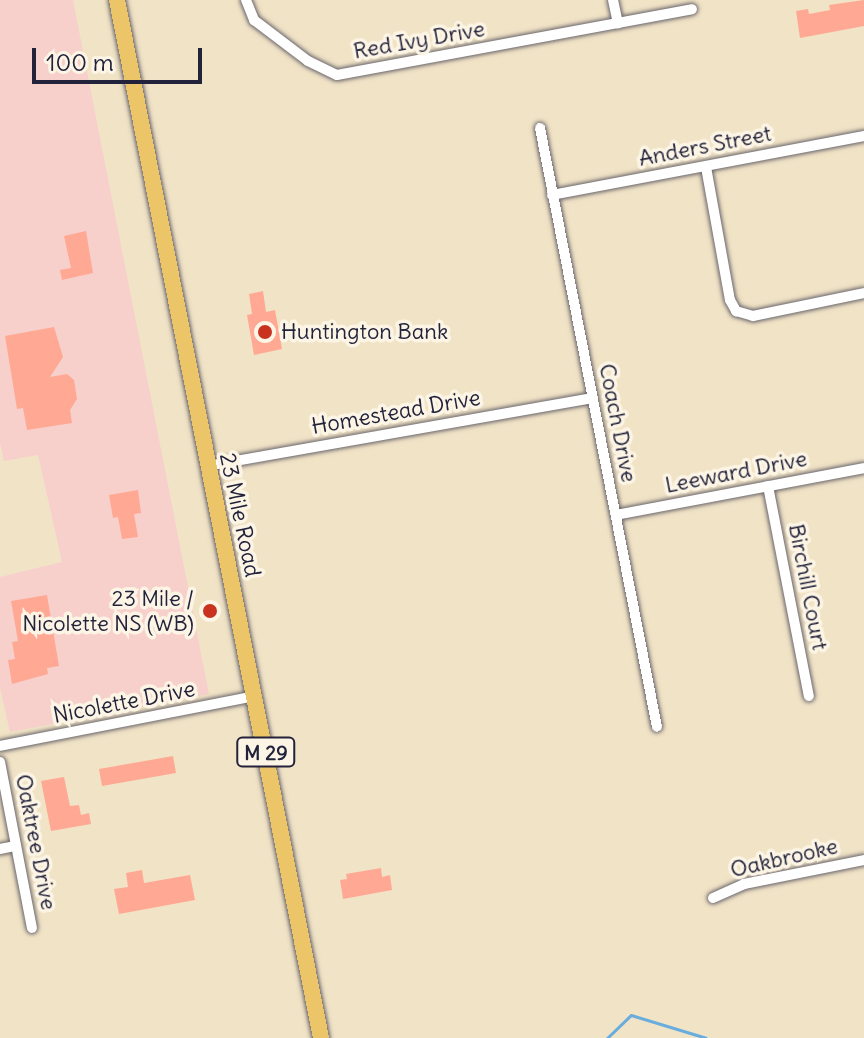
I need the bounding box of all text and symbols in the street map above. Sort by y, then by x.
street label: Red Ivy Drive [351,15,487,65]
scale bar [36,32,206,82]
text: 100 m [46,47,114,77]
street label: Anders Street [636,120,774,172]
place label: Huntington Bank [281,319,448,345]
marker: Huntington Bank [256,323,274,341]
street label: Coach Drive [594,361,642,485]
street label: Homestead Drive [309,384,483,440]
street label: Leeward Drive [663,445,809,499]
street label: 23 Mile Road [214,451,266,579]
street label: Birchill Court [783,522,833,652]
place label: 23 Mile / Nicolette NS (WB) [22,585,194,636]
marker: 23 Mile / Nicolette NS (WB) [201,602,219,620]
street label: Nicolette Drive [51,675,197,729]
road number: M 29 [236,736,296,768]
street label: Oaktree Drive [10,772,62,912]
street label: Oakbrooke [728,833,840,883]

